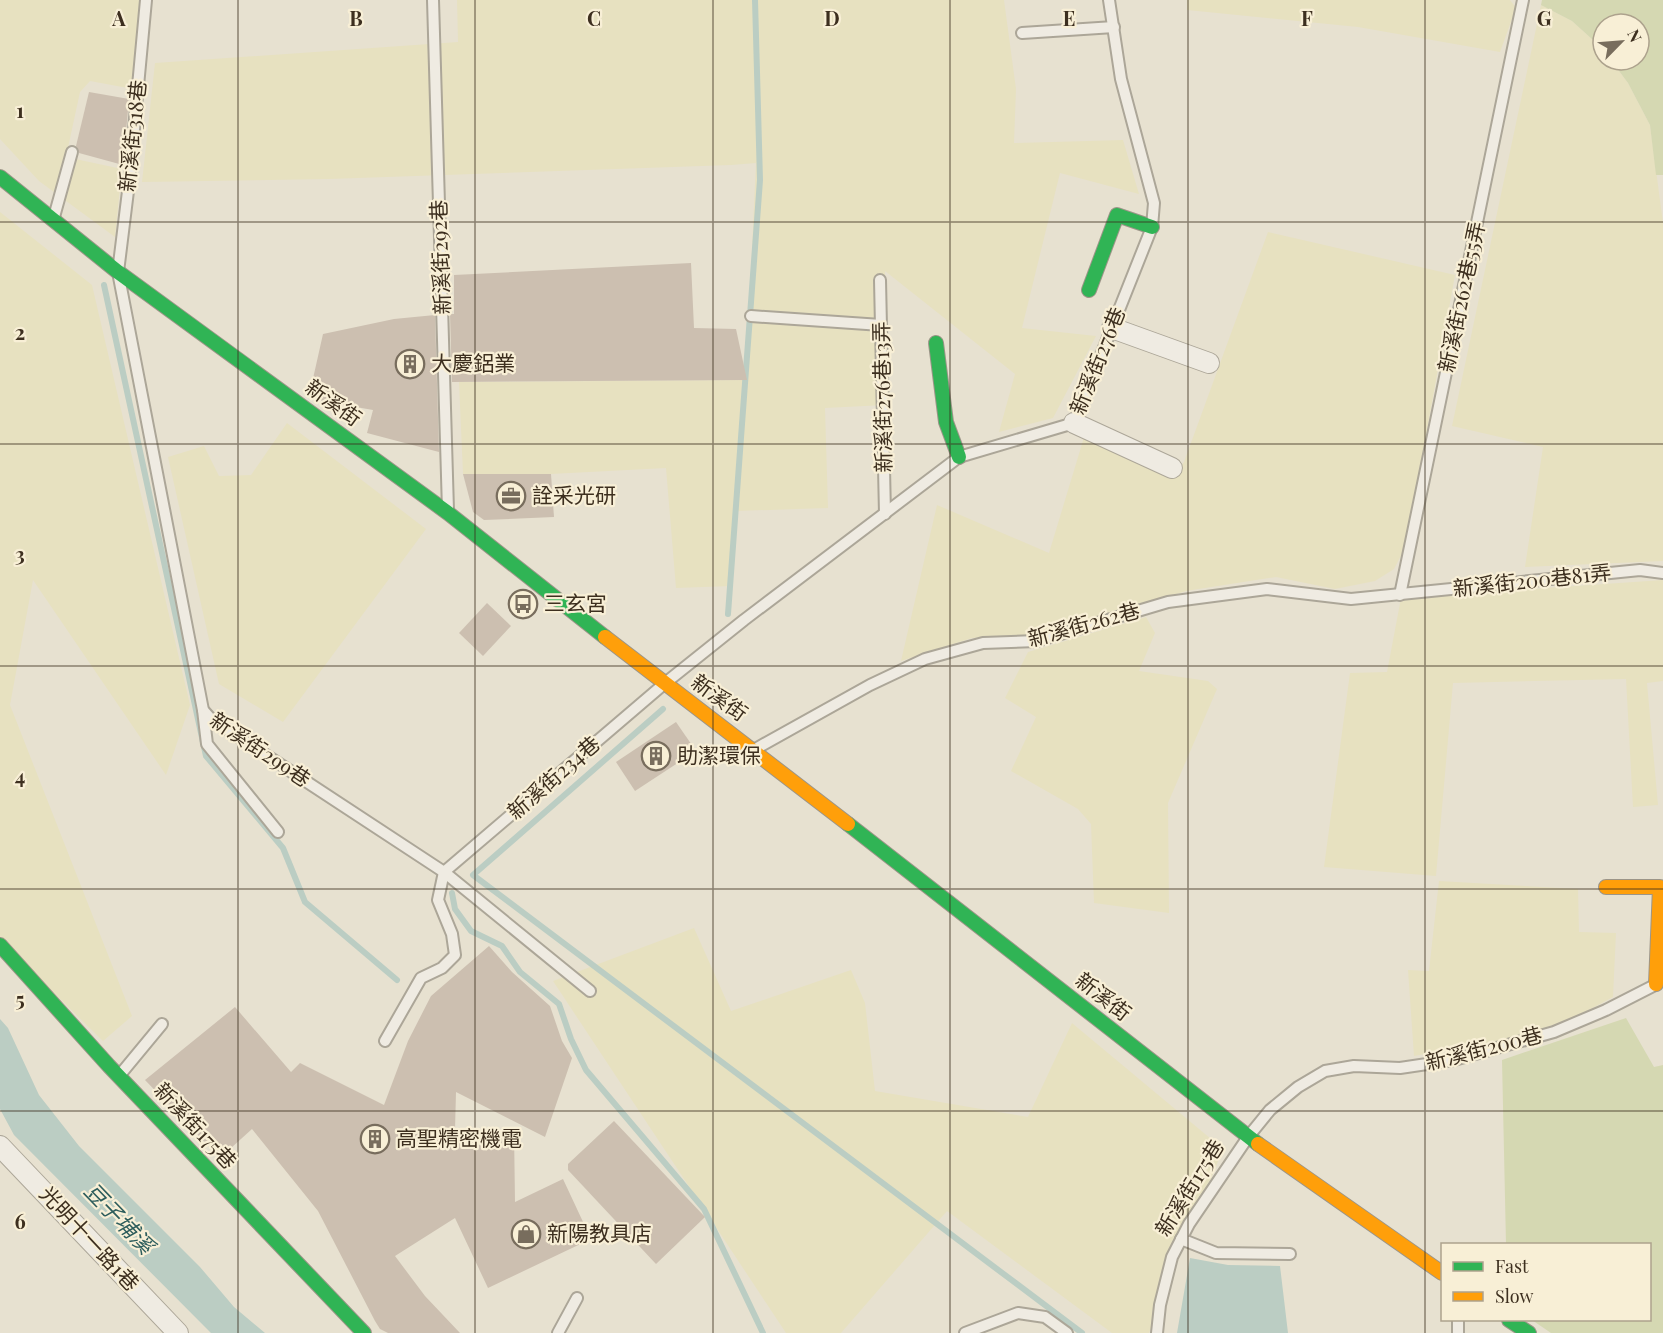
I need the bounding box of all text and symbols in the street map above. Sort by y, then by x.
text: A [111,4,126,31]
text: B [349,4,363,31]
text: C [587,4,601,31]
text: D [824,4,840,31]
text: E [1063,4,1075,31]
text: F [1301,4,1313,31]
text: G [1537,4,1552,31]
north arrow [1591,12,1651,72]
text: N [1623,26,1647,46]
street label: 新溪街318巷 [111,79,151,193]
text: 1 [16,96,24,123]
street label: 新溪街292巷 [423,199,455,315]
street label: 新溪街262巷55弄 [1430,219,1490,375]
street label: 新溪街276巷 [1062,302,1130,418]
text: 2 [15,318,25,345]
street label: 新溪街276巷13弄 [866,321,896,473]
building icon: 大慶鋁業 [394,348,426,380]
place label: 大慶鋁業 [431,348,515,376]
street label: 新溪街 [300,372,368,431]
office icon: 詮采光研 [495,480,527,512]
place label: 詮采光研 [532,480,616,508]
text: 3 [15,540,25,567]
street label: 新溪街200巷81弄 [1451,557,1612,601]
bus stop icon: 三玄宮 [507,588,539,620]
place label: 三玄宮 [544,588,607,616]
street label: 新溪街262巷 [1024,595,1143,651]
street label: 新溪街 [686,667,754,726]
street label: 新溪街299巷 [205,704,317,792]
street label: 新溪街234巷 [501,729,605,824]
building icon: 助潔環保 [640,740,672,772]
place label: 助潔環保 [677,740,761,768]
text: 4 [15,762,25,789]
street label: 新溪街 [1071,965,1138,1026]
text: 5 [15,985,25,1012]
street label: 新溪街200巷 [1422,1019,1545,1075]
street label: 新溪街175巷 [149,1075,244,1174]
building icon: 高聖精密機電 [359,1123,391,1155]
place label: 高聖精密機電 [396,1123,522,1151]
street label: 新溪街175巷 [1148,1133,1229,1241]
water label: 豆子埔溪 [78,1175,163,1262]
street label: 光明十一路1巷 [35,1179,146,1296]
text: 6 [14,1207,26,1234]
shop icon: 新陽教具店 [510,1218,542,1250]
place label: 新陽教具店 [547,1218,652,1246]
legend [1441,1243,1651,1321]
text: Fast [1495,1254,1529,1278]
text: Slow [1495,1284,1533,1308]

